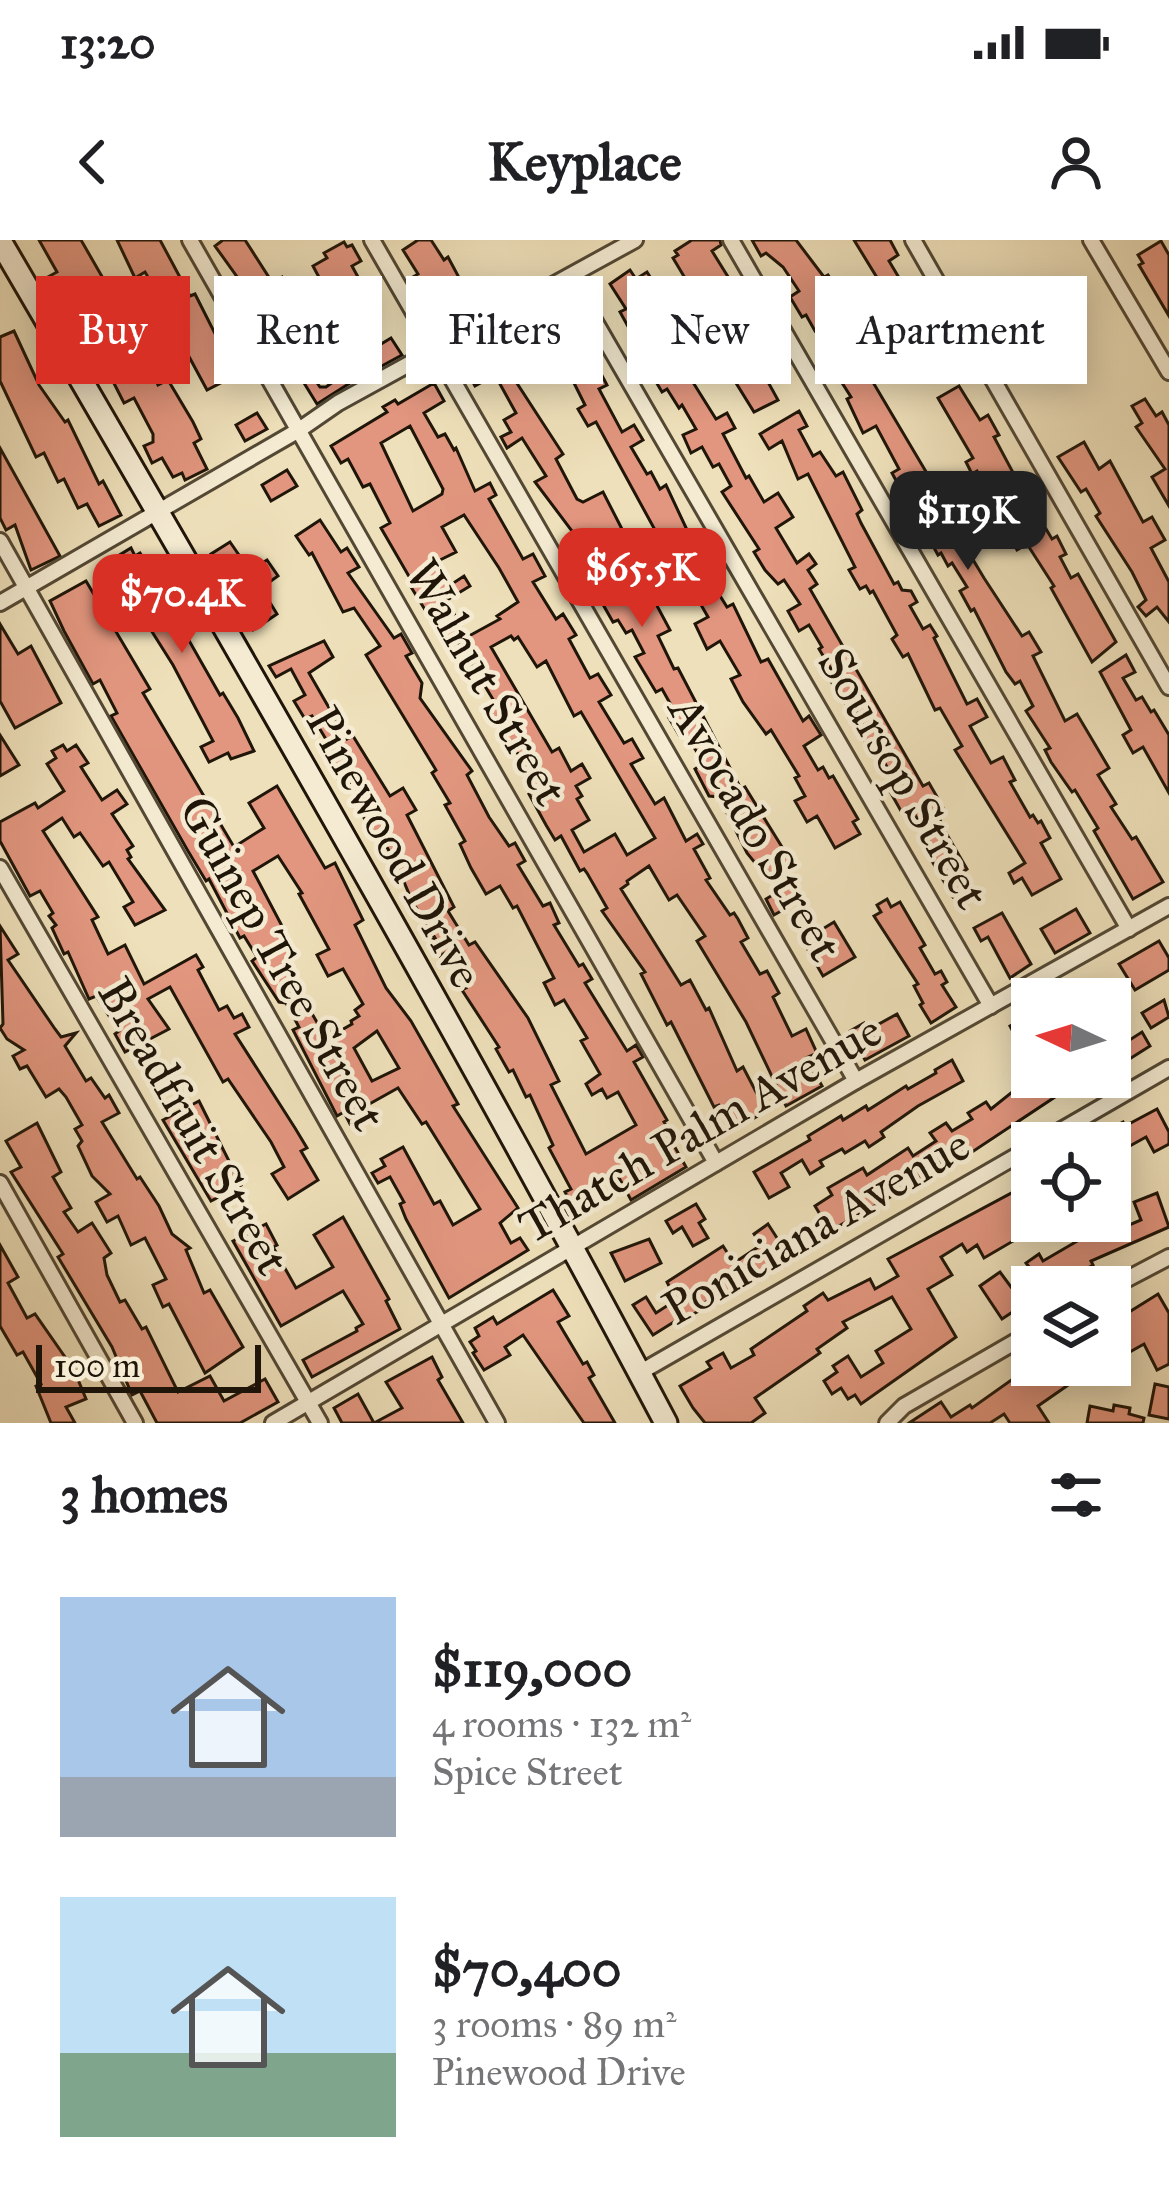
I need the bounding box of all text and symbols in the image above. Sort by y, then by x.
text: 13:20 [60,15,156,70]
icon: back [60,129,126,195]
text: Keyplace [487,129,682,195]
icon: person [1043,129,1109,195]
chip: Buy [36,276,190,384]
chip: Rent [214,276,382,384]
chip: Filters [406,276,603,384]
chip: New [627,276,791,384]
chip: Apartment [815,276,1087,384]
pin: $119K [884,471,1052,573]
text: $119K [917,486,1019,534]
pin: $65.5K [544,528,740,630]
text: $65.5K [585,543,699,591]
street label: Walnut Street [393,548,581,816]
pin: $70.4K [84,554,280,656]
text: $70.4K [120,569,244,617]
street label: Soursop Street [806,637,1002,919]
street label: Avocado Street [655,683,856,971]
street label: Pinewood Drive [294,696,496,998]
street label: Guinep Tree Street [167,786,399,1140]
street label: Breadfruit Street [85,967,303,1285]
north arrow [1011,978,1131,1098]
map controls [1011,978,1131,1386]
street label: Thatch Palm Avenue [508,1000,892,1256]
street label: Poniciana Avenue [652,1114,980,1338]
button: locate [1011,1122,1131,1242]
button: layers [1011,1266,1131,1386]
scale bar [36,1339,261,1392]
text: 100 m [54,1346,140,1386]
icon: filters [1043,1462,1109,1528]
text: 3 homes [60,1464,228,1526]
text: $119,000 [432,1638,632,1700]
icon: home [156,1645,300,1789]
text: 4 rooms · 132 m² [432,1700,691,1748]
text: Spice Street [432,1748,623,1796]
text: $70,400 [432,1938,621,2000]
icon: home [156,1945,300,2089]
text: 3 rooms · 89 m² [432,2000,677,2048]
text: Pinewood Drive [432,2048,686,2096]

